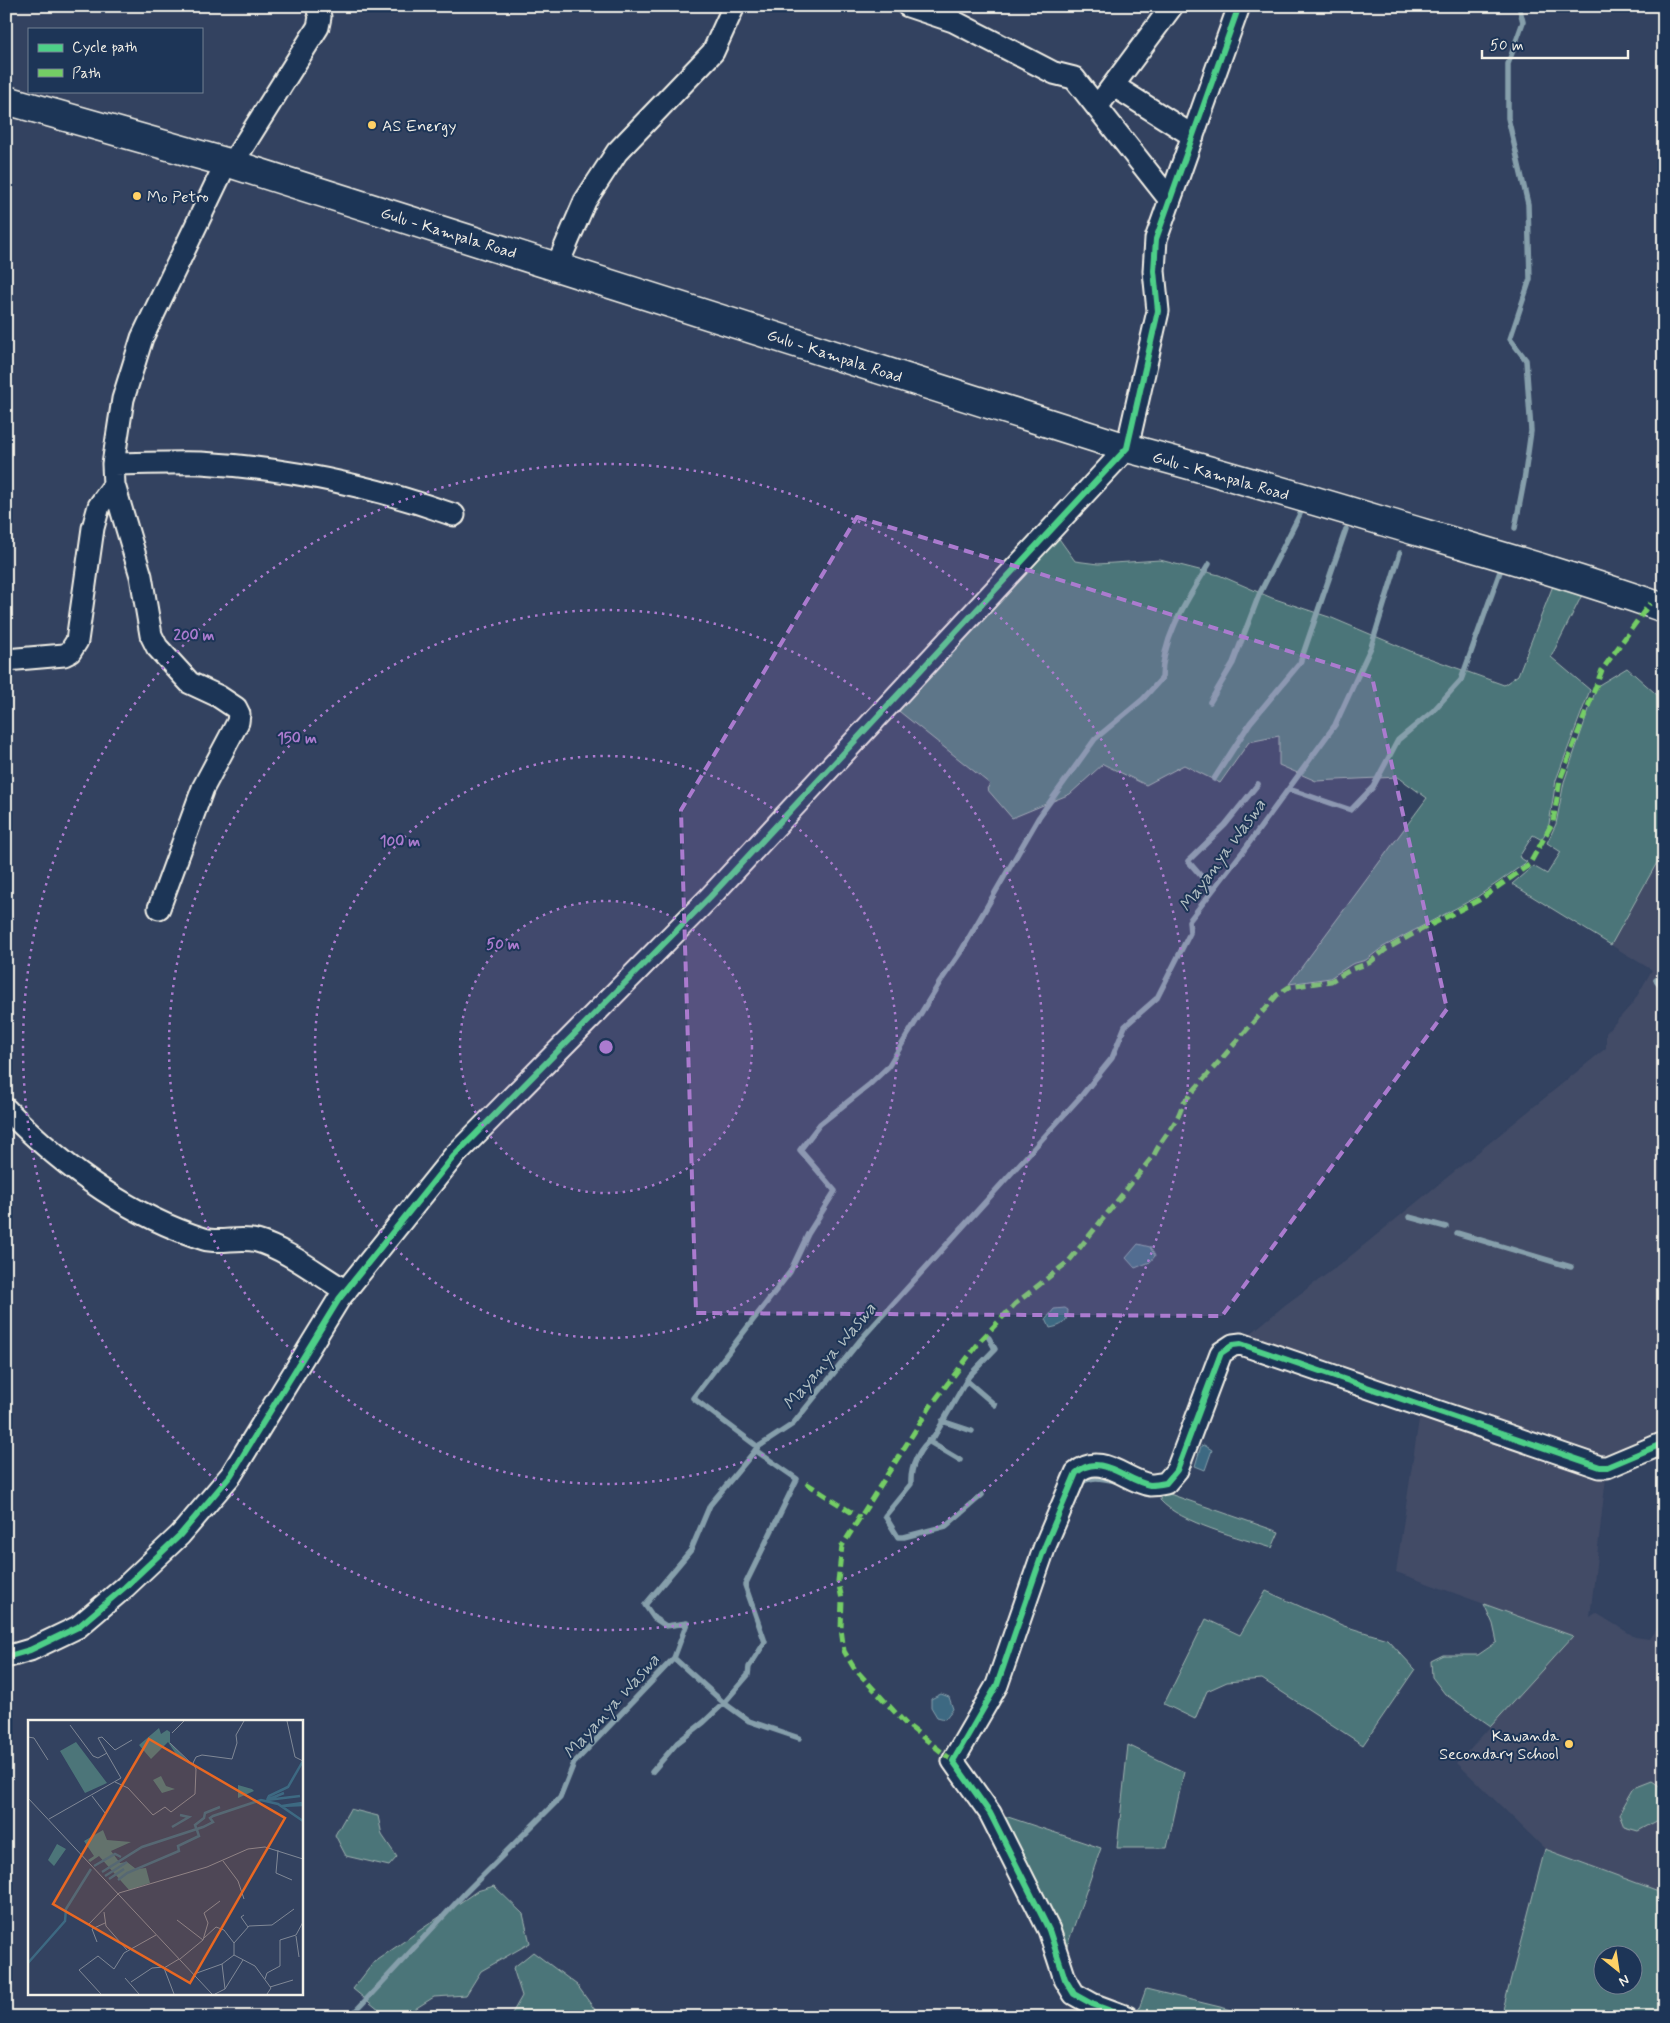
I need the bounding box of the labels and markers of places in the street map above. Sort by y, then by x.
place label: AS Energy [382,116,456,137]
marker: AS Energy [366,119,378,131]
place label: Mo Petro [147,187,209,208]
marker: Mo Petro [131,190,143,202]
centre of rings [597,1038,615,1056]
place label: Kawanda Secondary School [1439,1726,1559,1765]
marker: Kawanda Secondary School [1563,1738,1575,1750]

